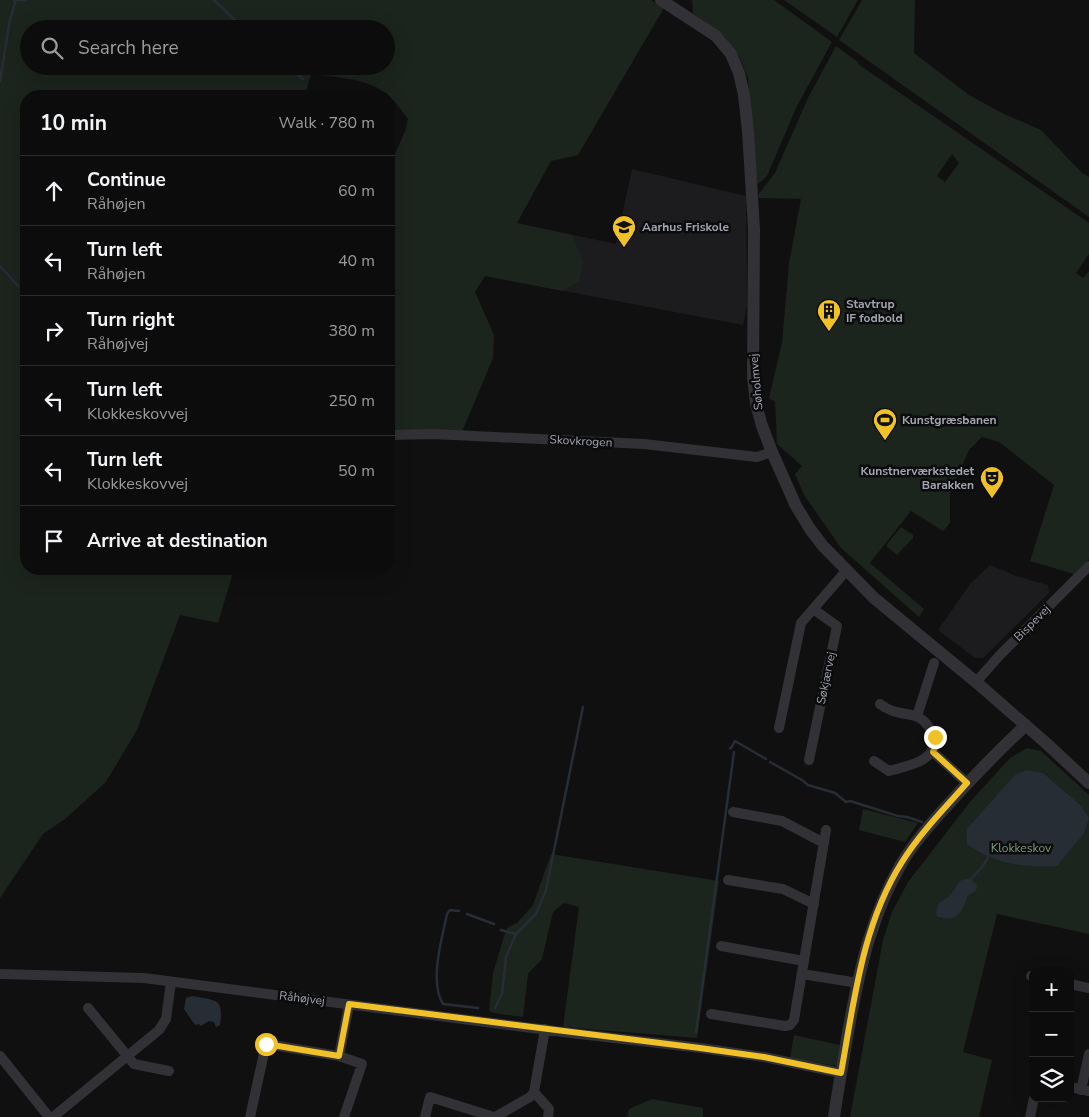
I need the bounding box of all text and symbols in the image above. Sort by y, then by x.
search box [20,20,395,75]
icon: search [38,34,66,62]
text: Search here [78,35,179,61]
text: 10 min [40,109,107,137]
text: Walk · 780 m [279,112,375,134]
text: Continue [87,167,166,193]
icon: ahead [40,177,68,205]
text: 60 m [338,180,375,202]
text: Råhøjen [87,193,146,215]
school or university icon: Aarhus Friskole [611,214,637,248]
place label: Aarhus Friskole [642,219,729,235]
text: Turn left [87,237,162,263]
icon: left [40,247,68,275]
text: 40 m [338,250,375,272]
text: Råhøjen [87,263,146,285]
place label: Stavtrup IF fodbold [846,296,903,326]
building icon: Stavtrup IF fodbold [816,298,842,332]
text: Turn right [87,307,174,333]
icon: right [40,317,68,345]
text: 380 m [328,320,375,342]
text: Råhøjvej [87,333,148,355]
street label: Søholmvej [746,353,766,411]
text: Turn left [87,377,162,403]
icon: left [40,387,68,415]
text: 250 m [328,390,375,412]
text: Klokkeskovvej [87,403,188,425]
sports icon: Kunstgræsbanen [872,407,898,441]
place label: Kunstgræsbanen [902,412,997,428]
street label: Skovkrogen [549,431,613,451]
text: Turn left [87,447,162,473]
icon: left [40,457,68,485]
text: 50 m [338,460,375,482]
place label: Kunstnerværkstedet Barakken [860,463,974,493]
theatre icon: Kunstnerværkstedet Barakken [979,465,1005,499]
text: Klokkeskovvej [87,473,188,495]
icon: arrive [40,527,68,555]
text: Arrive at destination [87,528,268,554]
street label: Bispevej [1010,601,1054,645]
street label: Søkjærvej [813,650,839,706]
route end [924,726,947,749]
park label: Klokkeskov [991,840,1052,856]
map controls [1029,967,1074,1102]
button: + [1029,967,1074,1012]
street label: Råhøjvej [278,987,326,1009]
button: − [1029,1012,1074,1057]
route start [255,1033,278,1056]
button: layers [1029,1057,1074,1102]

